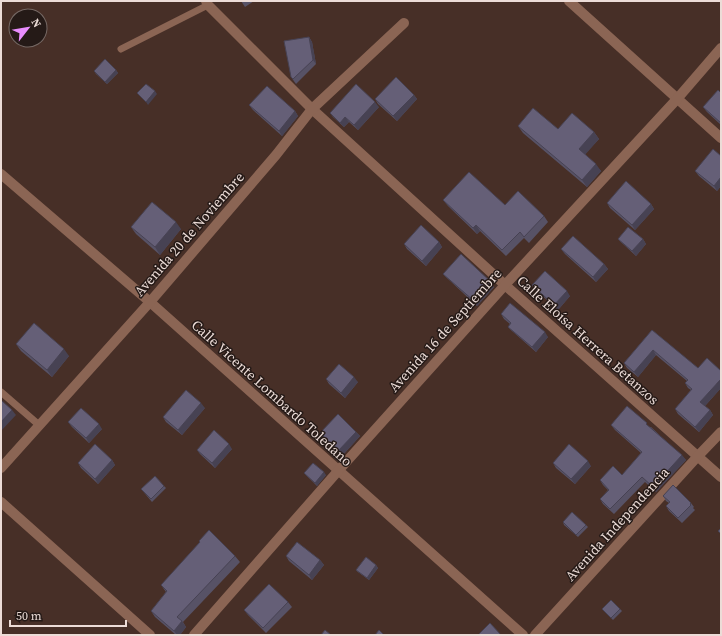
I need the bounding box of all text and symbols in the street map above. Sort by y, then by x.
north arrow [8,8,48,48]
text: N [28,16,45,30]
street label: Avenida 20 de Noviembre [129,168,249,300]
street label: Avenida 16 de Septiembre [384,264,506,396]
street label: Calle Eloísa Herrera Betanzos [513,271,663,409]
street label: Calle Vicente Lombardo Toledano [187,315,357,471]
street label: Avenida Independencia [560,462,674,585]
scale bar [10,602,126,628]
text: 50 m [16,608,42,624]

